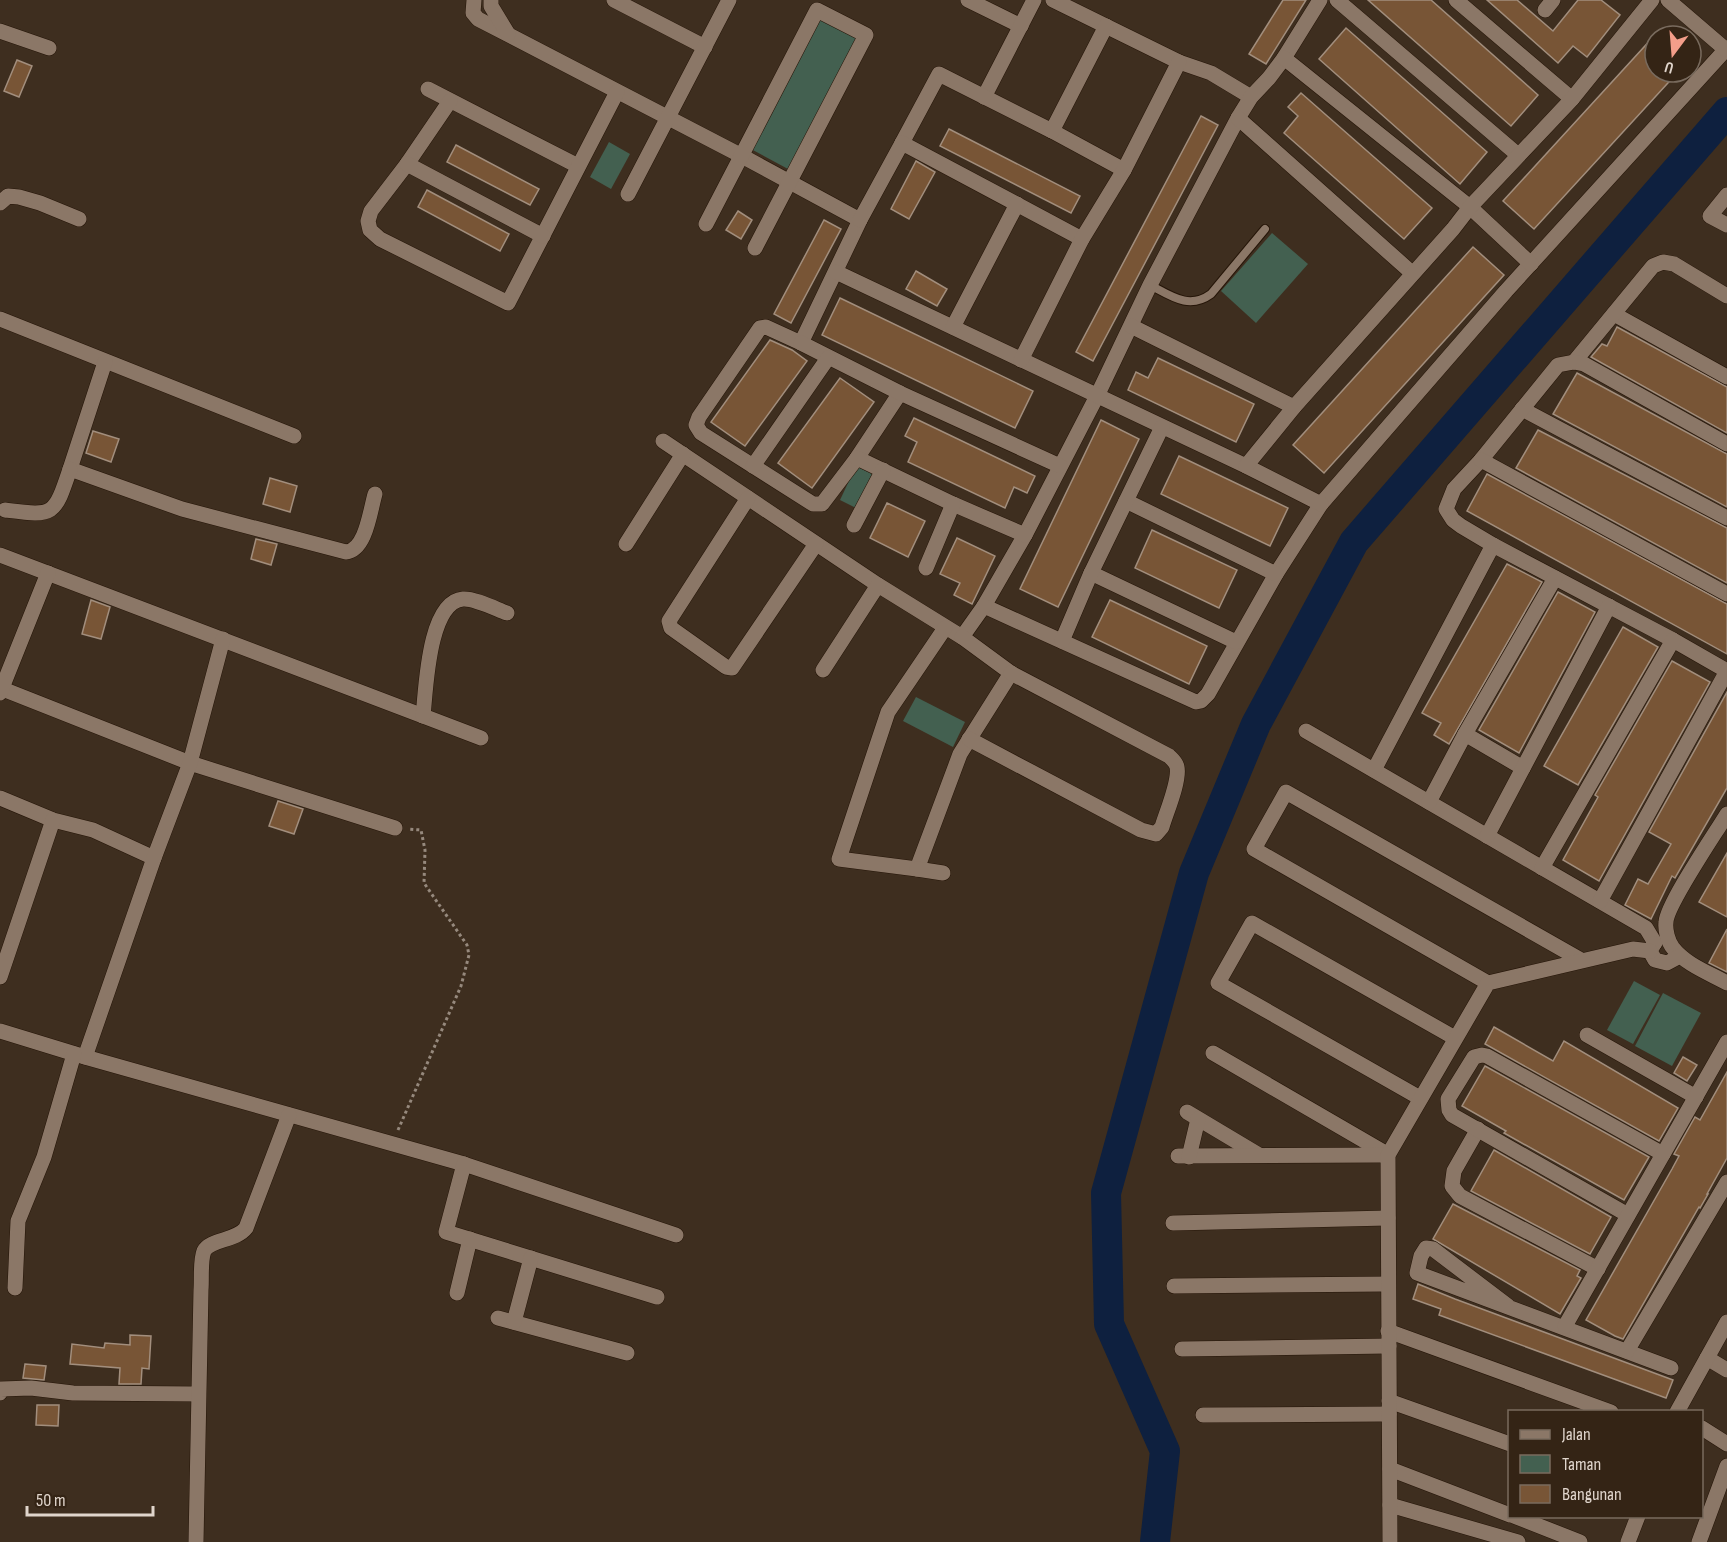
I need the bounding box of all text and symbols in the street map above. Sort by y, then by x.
north arrow [1643,24,1703,84]
text: U [1663,57,1676,77]
legend [1508,1410,1703,1518]
text: Jalan [1561,1424,1591,1445]
text: Taman [1562,1454,1601,1475]
scale bar [27,1479,153,1517]
text: Bangunan [1562,1484,1622,1505]
text: 50 m [36,1490,66,1511]

